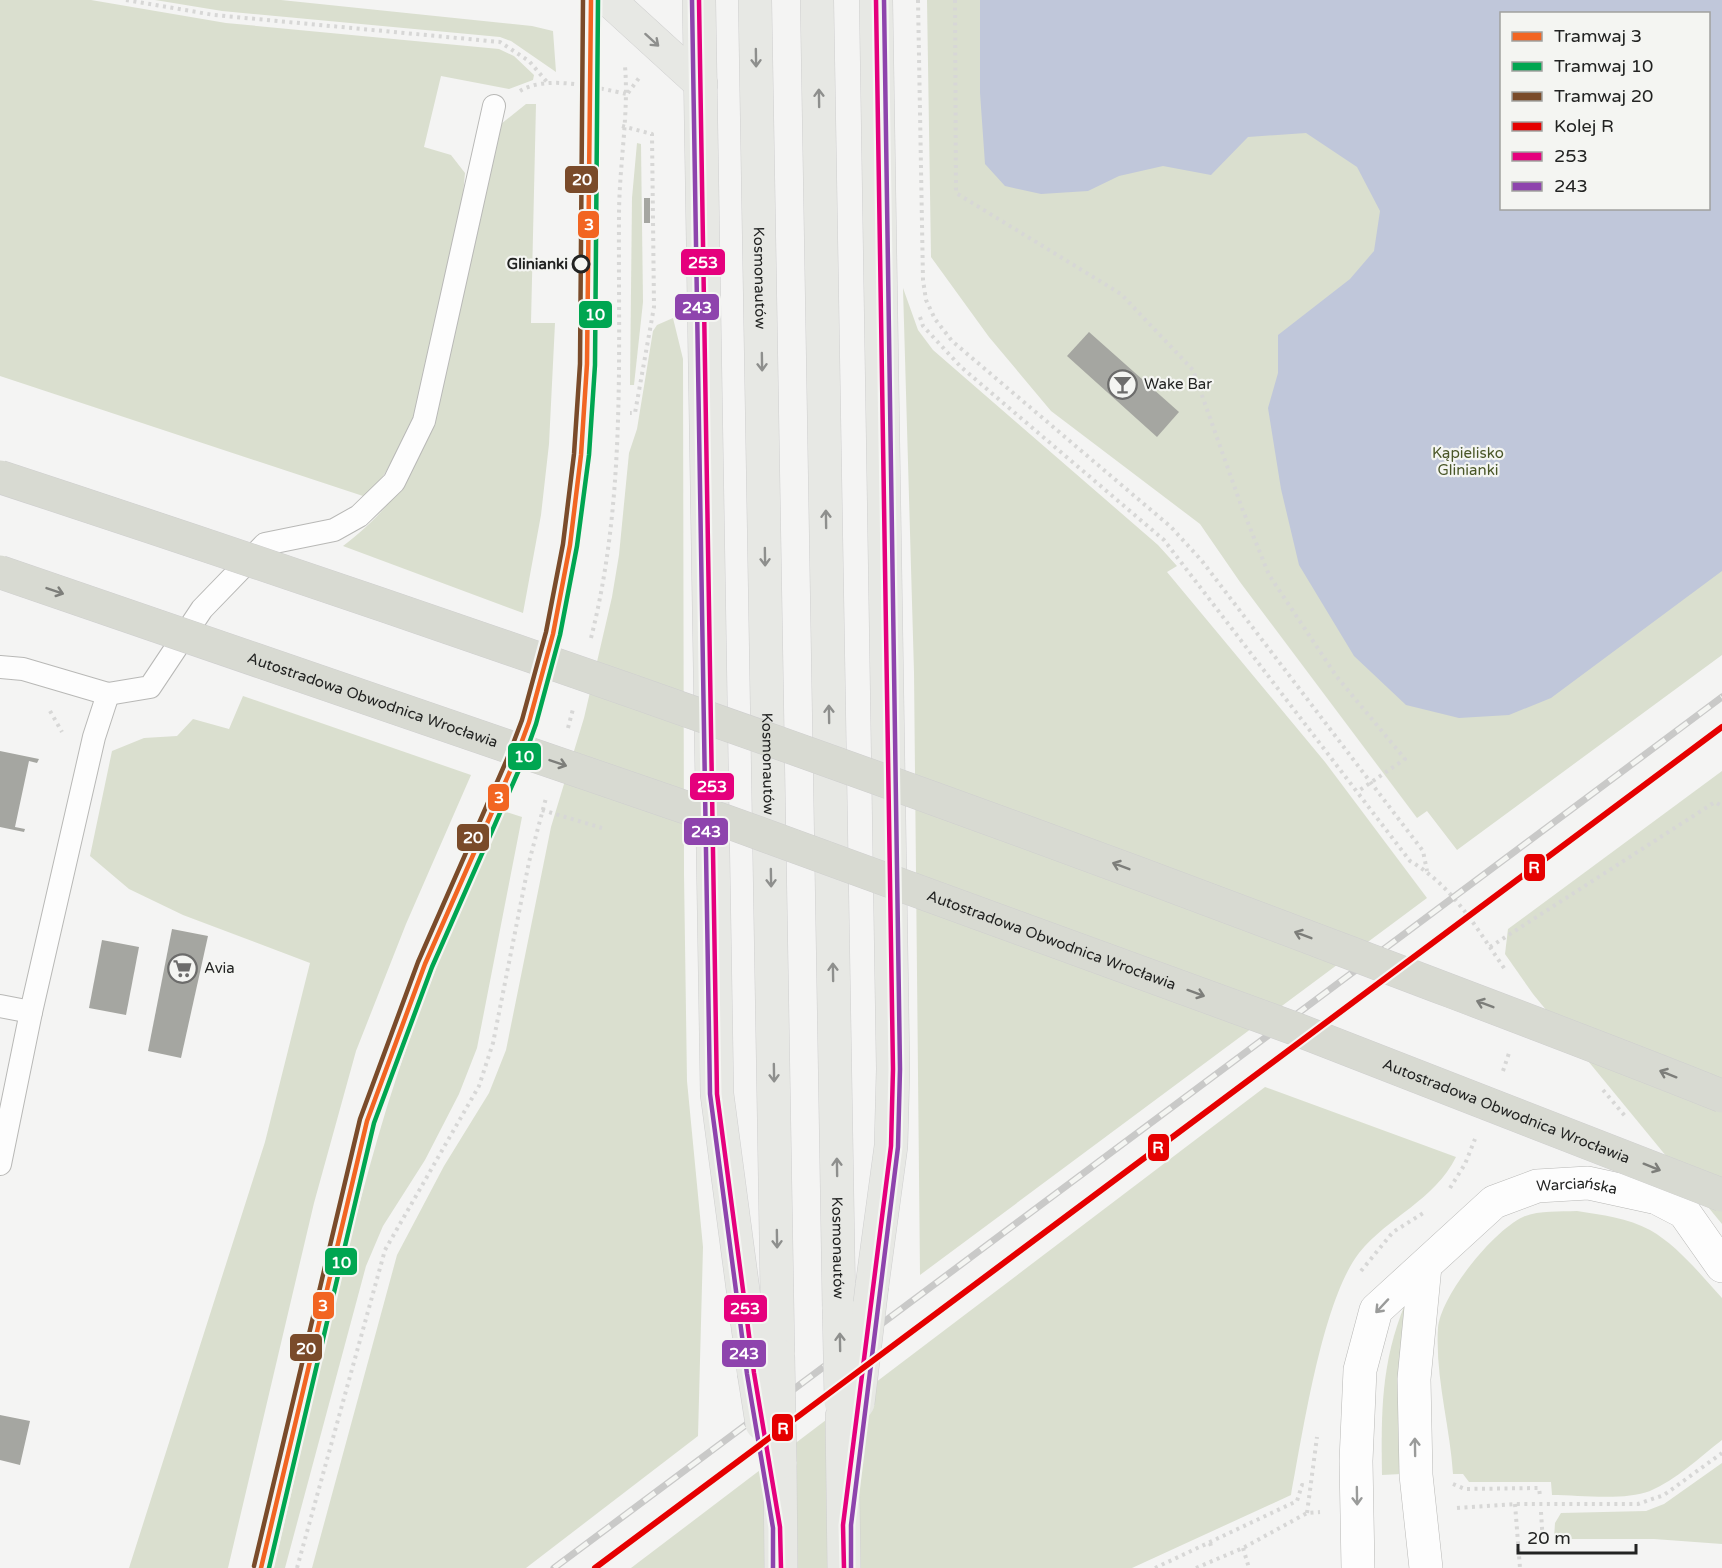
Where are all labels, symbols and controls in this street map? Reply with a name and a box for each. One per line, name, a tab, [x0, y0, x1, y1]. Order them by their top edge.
legend	[1500, 12, 1710, 210]
text: Tramwaj 3	[1554, 25, 1642, 47]
one-way arrow	[644, 33, 659, 47]
one-way arrow	[750, 48, 762, 68]
text: Tramwaj 10	[1554, 55, 1653, 77]
text: Tramwaj 20	[1554, 85, 1653, 107]
one-way arrow	[813, 88, 825, 108]
text: Kolej R	[1554, 115, 1614, 137]
text: 253	[1554, 145, 1588, 167]
line badge: 20	[564, 165, 599, 194]
text: 20	[572, 170, 592, 190]
text: 243	[1554, 175, 1588, 197]
line badge: 3	[577, 210, 600, 239]
text: 3	[584, 215, 594, 235]
street label: Kosmonautów	[750, 227, 770, 329]
line badge: 253	[680, 248, 726, 276]
text: 253	[688, 253, 718, 273]
place label: Glinianki	[507, 255, 568, 273]
marker: Glinianki	[572, 255, 590, 273]
line badge: 243	[674, 293, 720, 321]
text: 243	[682, 298, 712, 318]
line badge: 10	[578, 300, 613, 329]
text: 10	[585, 305, 605, 325]
one-way arrow	[756, 352, 768, 372]
bar icon: Wake Bar	[1107, 368, 1139, 400]
place label: Wake Bar	[1144, 375, 1212, 393]
park label: Kąpielisko Glinianki	[1432, 444, 1504, 479]
one-way arrow	[820, 509, 832, 529]
one-way arrow	[759, 547, 771, 567]
one-way arrow	[45, 586, 64, 597]
street label: Autostradowa Obwodnica Wrocławia	[245, 649, 500, 751]
one-way arrow	[823, 704, 835, 724]
street label: Kosmonautów	[758, 712, 778, 815]
line badge: 10	[507, 742, 542, 771]
text: 10	[514, 747, 534, 767]
one-way arrow	[548, 759, 567, 770]
line badge: 253	[689, 772, 735, 801]
text: 253	[697, 777, 727, 797]
line badge: 3	[487, 783, 510, 812]
text: 3	[494, 788, 504, 808]
line badge: 243	[683, 817, 729, 846]
text: 243	[691, 822, 721, 842]
line badge: 20	[456, 823, 490, 852]
text: 20	[463, 828, 483, 848]
line badge: R	[1523, 853, 1546, 882]
text: R	[1528, 858, 1540, 878]
one-way arrow	[1112, 860, 1131, 871]
one-way arrow	[765, 868, 777, 888]
street label: Autostradowa Obwodnica Wrocławia	[924, 886, 1178, 994]
one-way arrow	[1294, 929, 1313, 940]
supermarket icon: Avia	[167, 952, 199, 984]
place label: Avia	[204, 959, 235, 977]
one-way arrow	[828, 962, 839, 982]
one-way arrow	[1186, 988, 1205, 999]
one-way arrow	[1477, 998, 1495, 1009]
street label: Autostradowa Obwodnica Wrocławia	[1380, 1055, 1632, 1167]
one-way arrow	[768, 1063, 780, 1083]
one-way arrow	[1659, 1068, 1677, 1079]
line badge: R	[1147, 1133, 1170, 1162]
text: R	[1152, 1138, 1164, 1158]
one-way arrow	[831, 1157, 843, 1177]
one-way arrow	[1643, 1162, 1661, 1173]
street label: Warciańska	[1536, 1174, 1619, 1198]
street label: Kosmonautów	[828, 1196, 848, 1299]
one-way arrow	[771, 1228, 783, 1248]
line badge: 10	[324, 1247, 358, 1276]
text: 10	[331, 1253, 351, 1273]
line badge: 3	[312, 1291, 335, 1320]
line badge: 253	[723, 1294, 768, 1323]
text: 3	[318, 1296, 328, 1316]
one-way arrow	[1375, 1298, 1389, 1313]
text: 253	[730, 1299, 760, 1319]
one-way arrow	[834, 1332, 846, 1352]
line badge: 20	[289, 1333, 323, 1362]
text: 20	[296, 1339, 316, 1359]
line badge: 243	[721, 1339, 767, 1368]
text: 243	[729, 1344, 759, 1364]
line badge: R	[771, 1413, 794, 1442]
text: R	[777, 1419, 789, 1439]
one-way arrow	[1409, 1438, 1421, 1458]
one-way arrow	[1351, 1485, 1362, 1505]
scale bar	[1518, 1517, 1636, 1555]
text: 20 m	[1527, 1527, 1571, 1549]

